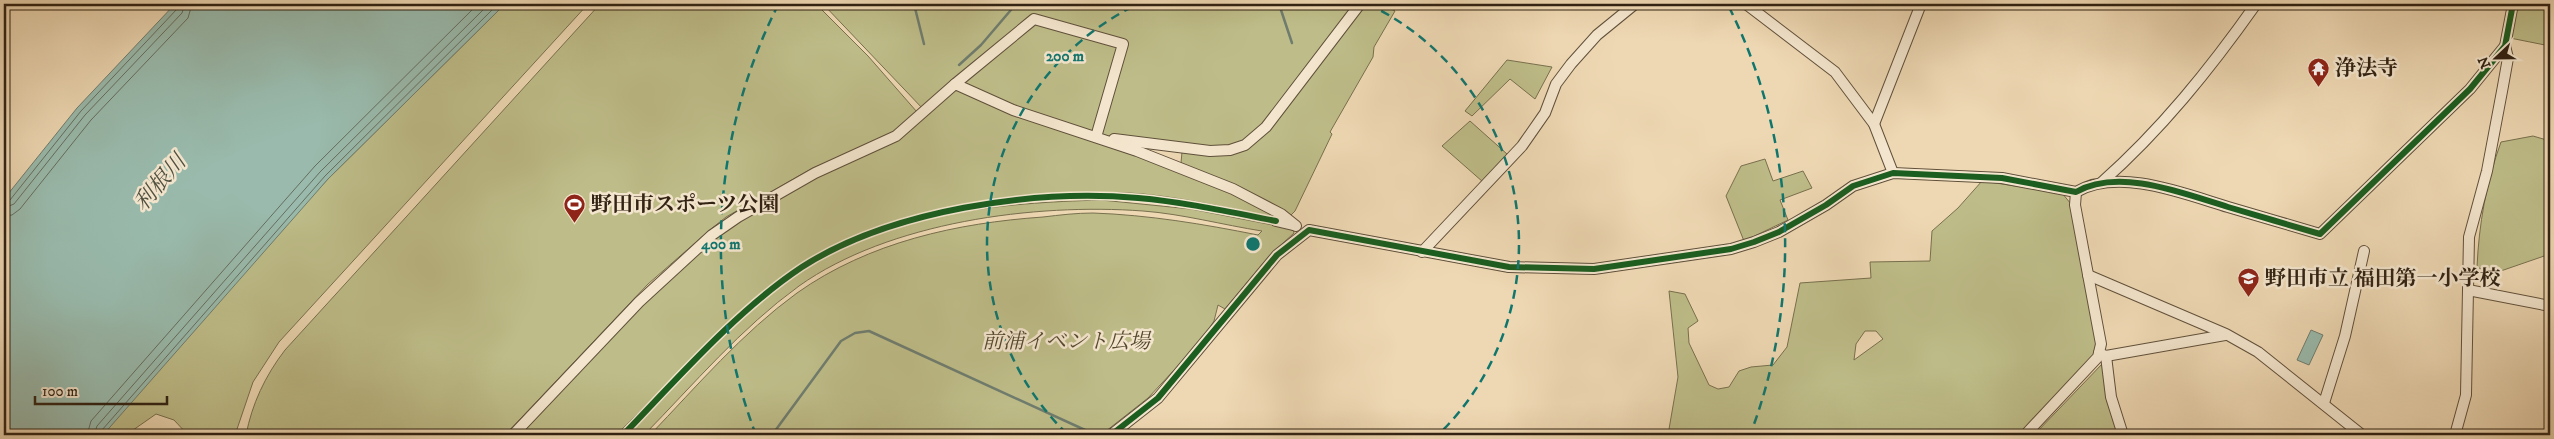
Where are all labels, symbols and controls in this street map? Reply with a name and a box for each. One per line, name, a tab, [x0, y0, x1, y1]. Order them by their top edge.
north arrow	[2472, 32, 2522, 82]
text: 200 m	[1046, 47, 1085, 66]
text: N	[2474, 53, 2495, 71]
temple icon: 浄法寺	[2307, 56, 2331, 87]
place label: 浄法寺	[2335, 56, 2398, 82]
water label: 利根川	[128, 148, 193, 217]
sports icon: 野田市スポーツ公園	[563, 192, 587, 223]
place label: 野田市スポーツ公園	[591, 192, 779, 218]
text: 400 m	[700, 235, 741, 254]
centre of rings	[1244, 235, 1262, 253]
school or university icon: 野田市立 福田第一小学校	[2237, 266, 2261, 297]
place label: 野田市立 福田第一小学校	[2265, 266, 2501, 292]
park label: 前浦イベント広場	[982, 329, 1152, 355]
scale bar	[35, 374, 168, 406]
text: 100 m	[42, 382, 78, 401]

